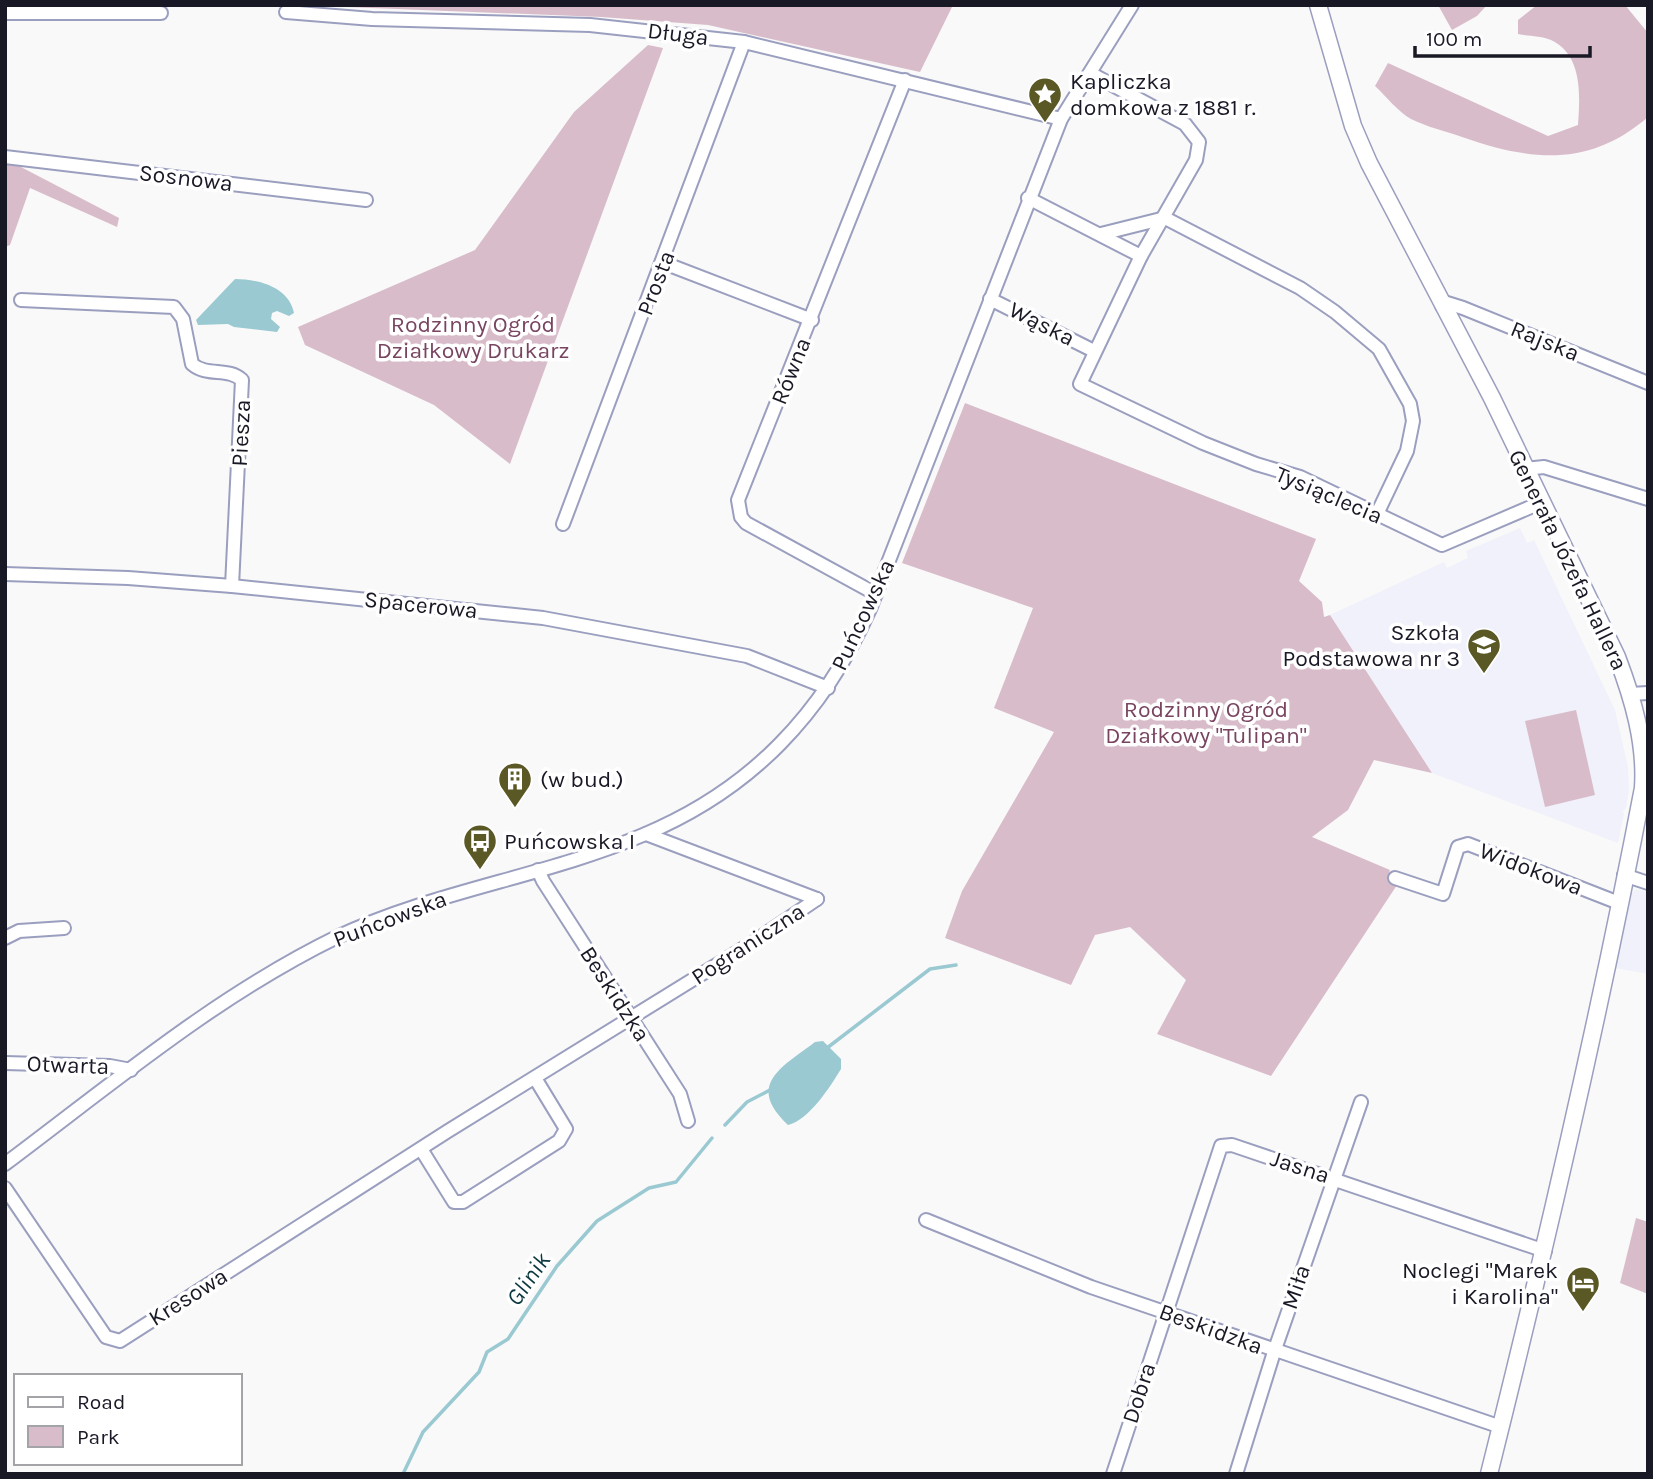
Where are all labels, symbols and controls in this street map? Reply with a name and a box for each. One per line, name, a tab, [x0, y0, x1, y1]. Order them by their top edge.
scale bar	[1415, 14, 1590, 58]
street label: Długa	[646, 17, 710, 51]
text: 100 m	[1426, 27, 1483, 51]
place label: Kapliczka domkowa z 1881 r.	[1070, 68, 1256, 121]
place icon: Kapliczka domkowa z 1881 r.	[1026, 75, 1064, 124]
street label: Sosnowa	[138, 159, 234, 197]
street label: Prosta	[631, 247, 681, 319]
street label: Wąska	[1005, 296, 1079, 352]
park label: Rodzinny Ogród Działkowy Drukarz	[377, 311, 569, 364]
street label: Rajska	[1507, 315, 1583, 367]
street label: Równa	[765, 334, 817, 408]
street label: Piesza	[226, 399, 256, 467]
street label: Generała Józefa Hallera	[1503, 445, 1633, 675]
street label: Tysiąclecia	[1271, 460, 1387, 530]
street label: Puńcowska	[826, 555, 900, 675]
street label: Spacerowa	[363, 586, 479, 624]
place label: Szkoła Podstawowa nr 3	[1282, 619, 1460, 672]
school or university icon: Szkoła Podstawowa nr 3	[1465, 626, 1503, 675]
park label: Rodzinny Ogród Działkowy "Tulipan"	[1105, 696, 1307, 749]
building icon: (w bud.)	[496, 760, 534, 809]
place label: (w bud.)	[540, 766, 624, 793]
bus stop icon: Puńcowska I	[461, 822, 499, 871]
place label: Puńcowska I	[504, 828, 635, 855]
street label: Widokowa	[1476, 837, 1586, 901]
street label: Puńcowska	[329, 885, 451, 953]
street label: Pograniczna	[686, 897, 810, 991]
street label: Beskidzka	[574, 941, 656, 1047]
street label: Otwarta	[26, 1050, 110, 1080]
street label: Jasna	[1267, 1145, 1333, 1189]
water label: Glinik	[500, 1247, 557, 1311]
place label: Noclegi "Marek i Karolina"	[1402, 1257, 1558, 1310]
street label: Miła	[1276, 1261, 1316, 1313]
street label: Kresowa	[143, 1262, 233, 1332]
hotel icon: Noclegi "Marek i Karolina"	[1564, 1264, 1602, 1313]
street label: Beskidzka	[1156, 1298, 1266, 1360]
street label: Dobra	[1117, 1359, 1161, 1427]
legend	[14, 1374, 242, 1465]
text: Road	[77, 1390, 125, 1414]
text: Park	[77, 1425, 120, 1449]

